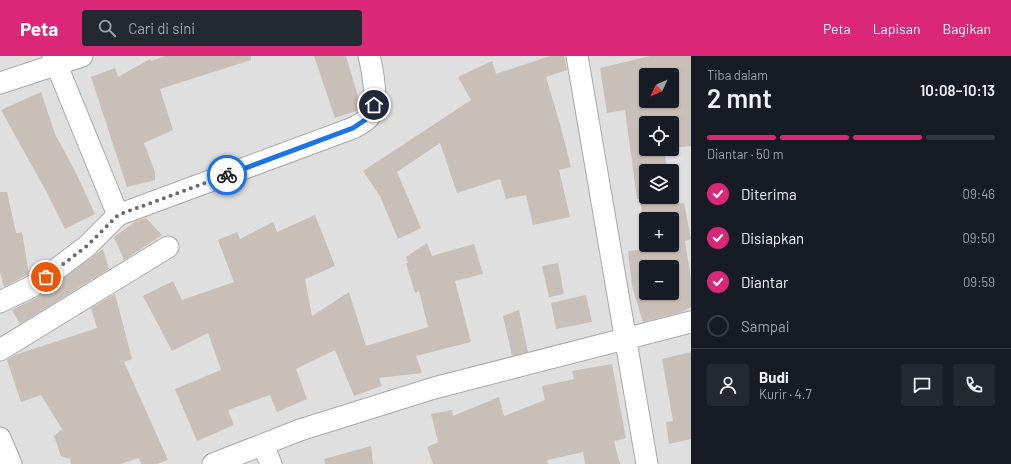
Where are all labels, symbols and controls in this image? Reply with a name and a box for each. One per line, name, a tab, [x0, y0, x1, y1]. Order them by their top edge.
search box	[82, 10, 362, 46]
text: Peta	[20, 17, 58, 40]
icon: search	[96, 17, 118, 39]
text: Cari di sini	[128, 19, 195, 37]
text: Peta	[823, 20, 851, 37]
text: Lapisan	[873, 20, 921, 37]
text: Bagikan	[943, 20, 991, 37]
text: Tiba dalam	[707, 67, 768, 83]
north arrow	[639, 68, 679, 108]
map controls	[639, 68, 679, 300]
text: 10:08–10:13	[920, 81, 995, 99]
text: 2 mnt	[707, 82, 772, 113]
pin	[357, 88, 391, 122]
icon: home	[363, 94, 385, 116]
button: locate	[639, 116, 679, 156]
text: Diantar · 50 m	[707, 146, 783, 162]
courier	[207, 155, 247, 195]
icon: bike	[216, 164, 238, 186]
button: layers	[639, 164, 679, 204]
icon: check	[707, 183, 729, 205]
text: Diterima	[741, 185, 797, 203]
text: 09:46	[963, 186, 995, 202]
button: +	[639, 212, 679, 252]
icon: check	[707, 227, 729, 249]
text: Disiapkan	[741, 229, 804, 247]
text: 09:50	[962, 230, 995, 246]
pin	[29, 260, 63, 294]
button: −	[639, 260, 679, 300]
icon: bag	[35, 266, 57, 288]
icon: check	[707, 271, 729, 293]
text: Diantar	[741, 273, 788, 291]
text: 09:59	[963, 274, 995, 290]
text: Sampai	[741, 317, 790, 335]
button: person	[707, 364, 749, 406]
button: chat	[901, 364, 943, 406]
button: phone	[953, 364, 995, 406]
text: Budi	[759, 368, 789, 386]
text: Kurir · 4.7	[759, 386, 812, 402]

